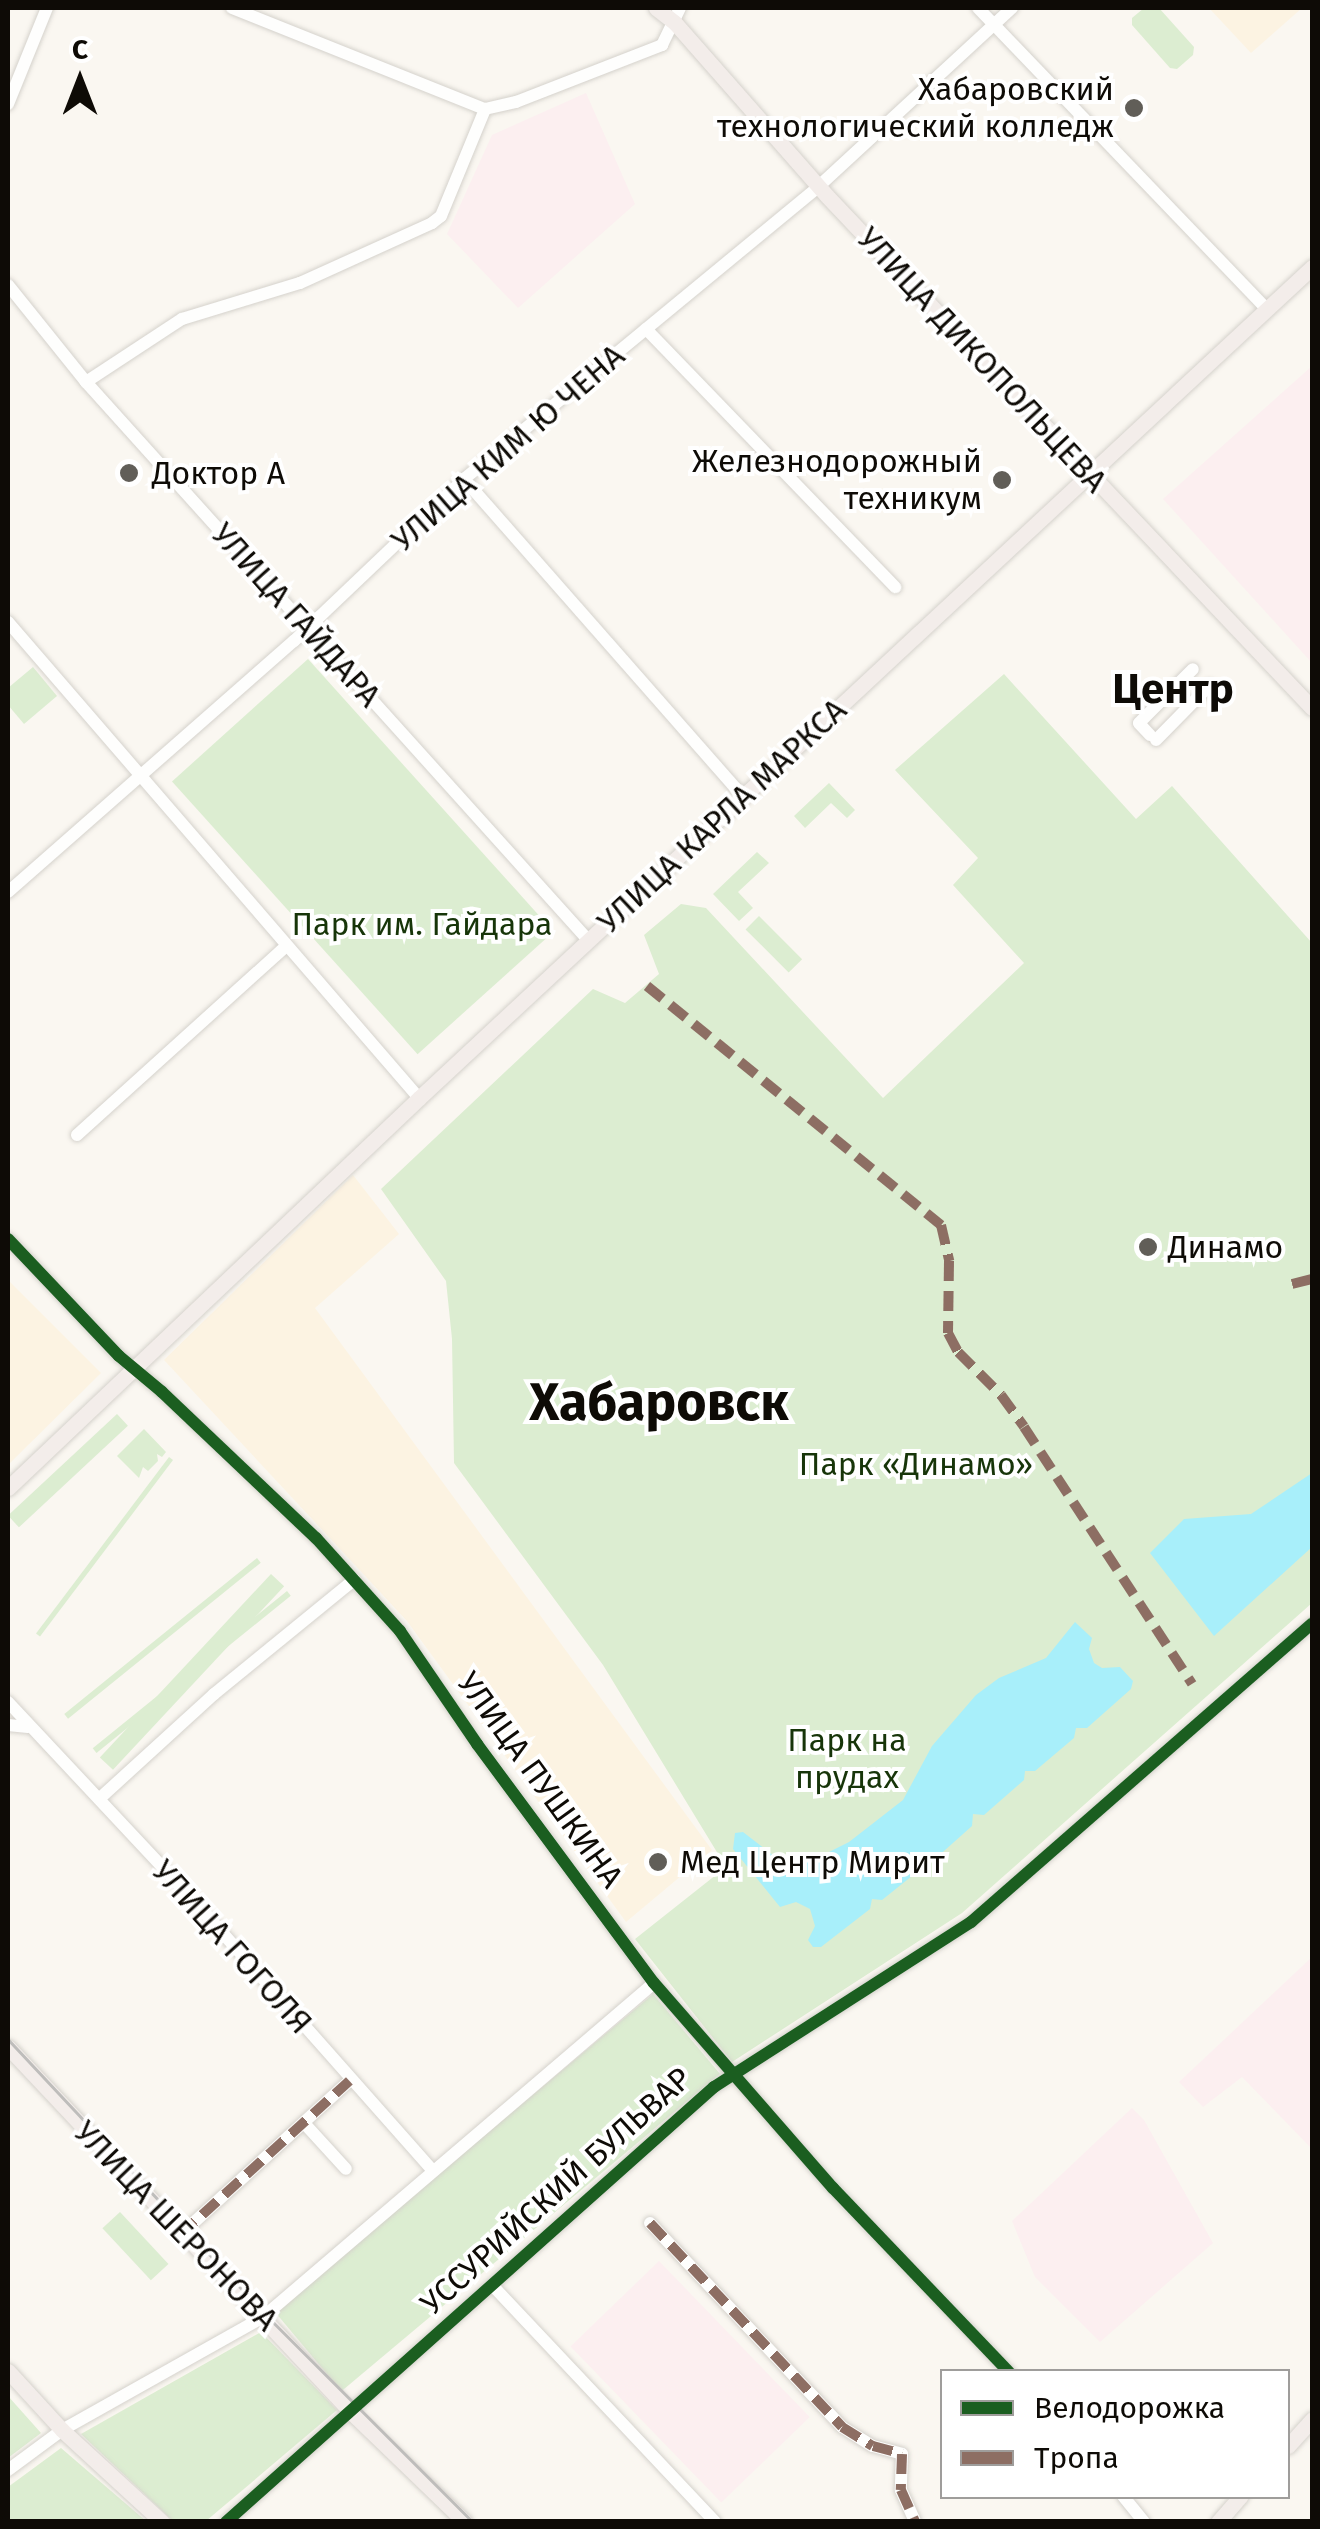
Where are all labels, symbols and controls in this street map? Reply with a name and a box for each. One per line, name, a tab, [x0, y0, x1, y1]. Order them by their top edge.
north arrow	[30, 30, 130, 130]
text: С	[72, 33, 88, 66]
place label: Хабаровский технологический колледж	[717, 71, 1114, 146]
marker: Хабаровский технологический колледж	[1123, 97, 1145, 119]
street label: УЛИЦА ДИКОПОЛЬЦЕВА	[849, 220, 1115, 500]
street label: УЛИЦА КИМ Ю ЧЕНА	[384, 337, 632, 559]
place label: Железнодорожный техникум	[692, 443, 982, 518]
place label: Доктор А	[152, 454, 285, 492]
marker: Доктор А	[116, 460, 142, 486]
marker: Железнодорожный техникум	[991, 469, 1013, 491]
street label: УЛИЦА ГАЙДАРА	[204, 515, 388, 715]
district label: Центр	[1112, 664, 1234, 714]
street label: УЛИЦА КАРЛА МАРКСА	[590, 691, 854, 941]
park label: Парк им. Гайдара	[292, 905, 552, 943]
place label: Динамо	[1168, 1228, 1283, 1266]
marker: Динамо	[1137, 1236, 1159, 1258]
district label: Хабаровск	[529, 1372, 789, 1434]
park label: Парк «Динамо»	[799, 1445, 1033, 1483]
street label: УЛИЦА ПУШКИНА	[449, 1665, 631, 1895]
park label: Парк на прудах	[787, 1722, 907, 1797]
place label: Мед Центр Мирит	[680, 1843, 945, 1881]
marker: Мед Центр Мирит	[645, 1849, 671, 1875]
street label: УЛИЦА ГОГОЛЯ	[144, 1852, 320, 2042]
street label: УССУРИЙСКИЙ БУЛЬВАР	[413, 2059, 699, 2323]
street label: УЛИЦА ШЕРОНОВА	[66, 2113, 286, 2339]
legend	[940, 2369, 1290, 2499]
text: Велодорожка	[1034, 2390, 1225, 2426]
text: Тропа	[1034, 2440, 1119, 2476]

